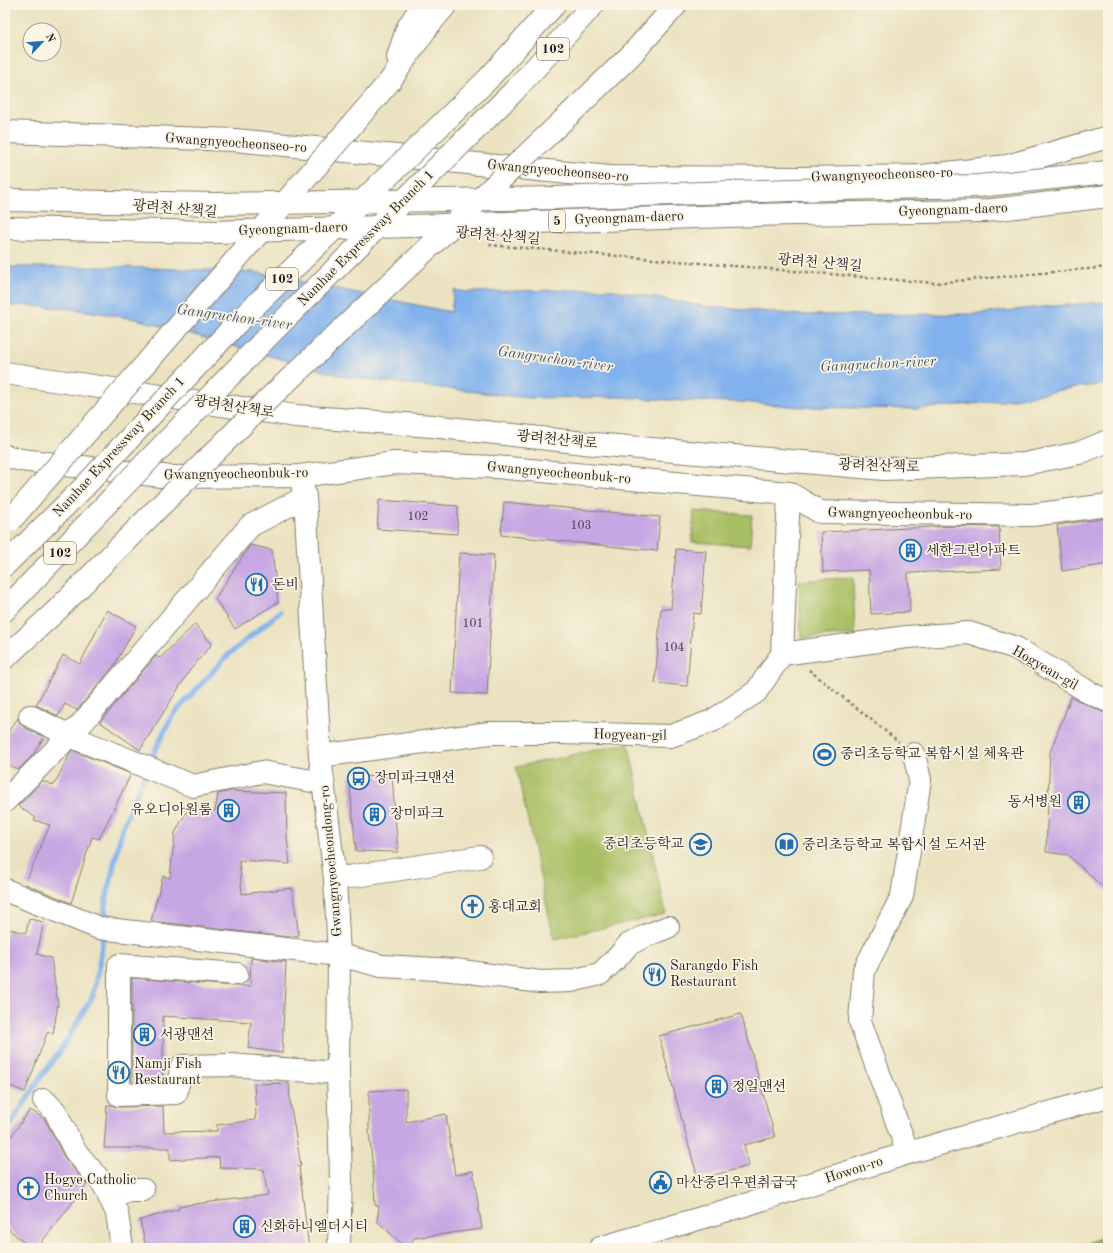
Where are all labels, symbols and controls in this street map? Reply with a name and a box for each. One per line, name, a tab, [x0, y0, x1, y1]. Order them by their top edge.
north arrow	[22, 22, 62, 62]
text: N	[43, 32, 57, 45]
road number: 102	[537, 38, 569, 60]
street label: Gwangnyeocheonseo-ro	[165, 131, 307, 155]
street label: Gwangnyeocheonseo-ro	[487, 158, 629, 184]
street label: Gwangnyeocheonseo-ro	[811, 166, 953, 184]
street label: Namhae Expressway Branch 1	[295, 167, 437, 309]
street label: 광려천 산책길	[132, 197, 218, 220]
street label: Gyeongnam-daero	[898, 201, 1008, 219]
street label: Gyeongnam-daero	[574, 209, 684, 227]
road number: 5	[549, 210, 565, 232]
street label: Gyeongnam-daero	[238, 220, 348, 238]
street label: 광려천 산책길	[455, 224, 541, 247]
street label: 광려천 산책길	[777, 251, 863, 274]
road number: 102	[266, 268, 298, 290]
water label: Gangruchon-river	[175, 302, 293, 334]
water label: Gangruchon-river	[496, 344, 614, 376]
water label: Gangruchon-river	[820, 354, 937, 376]
street label: Namhae Expressway Branch 1	[50, 374, 188, 520]
street label: 광려천산책로	[193, 393, 276, 420]
street label: 광려천산책로	[516, 428, 599, 451]
street label: 광려천산책로	[838, 457, 920, 474]
street label: Gwangnyeocheonbuk-ro	[486, 460, 632, 486]
street label: Gwangnyeocheonbuk-ro	[164, 466, 308, 482]
street label: Gwangnyeocheonbuk-ro	[828, 506, 972, 522]
house number: 102	[408, 511, 428, 523]
house number: 103	[571, 520, 591, 532]
building icon: 세한그린아파트	[898, 538, 924, 564]
road number: 102	[44, 542, 76, 564]
place label: 세한그린아파트	[926, 543, 1021, 558]
restaurant icon: 돈비	[243, 572, 269, 598]
place label: 돈비	[272, 576, 299, 592]
house number: 101	[463, 618, 483, 630]
house number: 104	[664, 642, 684, 654]
street label: Hogyean-gil	[1010, 644, 1081, 693]
street label: Hogyean-gil	[593, 727, 667, 743]
sports icon: 중리초등학교 복합시설 체육관	[811, 741, 837, 767]
place label: 중리초등학교 복합시설 체육관	[840, 746, 1024, 761]
bus stop icon: 장미파크맨션	[346, 765, 372, 791]
place label: 장미파크맨션	[374, 770, 455, 785]
street label: Gwangnyeocheondong-ro	[317, 785, 345, 937]
building icon: 동서병원	[1065, 789, 1091, 815]
place label: 동서병원	[1008, 794, 1062, 809]
building icon: 유오디아원룸	[215, 797, 241, 823]
building icon: 장미파크	[361, 801, 387, 827]
place label: 유오디아원룸	[131, 802, 212, 817]
place label: 장미파크	[390, 806, 445, 821]
school or university icon: 중리초등학교	[687, 831, 713, 857]
library icon: 중리초등학교 복합시설 도서관	[774, 832, 800, 858]
place label: 중리초등학교	[603, 836, 684, 851]
place label: 중리초등학교 복합시설 도서관	[802, 837, 986, 852]
church icon: 홍대교회	[460, 894, 486, 920]
place label: 홍대교회	[488, 898, 542, 914]
place label: Sarangdo Fish Restaurant	[670, 959, 759, 989]
restaurant icon: Sarangdo Fish Restaurant	[641, 961, 667, 987]
building icon: 서광맨션	[131, 1022, 157, 1048]
place label: 서광맨션	[160, 1027, 214, 1042]
place label: Namji Fish Restaurant	[134, 1057, 202, 1087]
restaurant icon: Namji Fish Restaurant	[106, 1059, 132, 1085]
building icon: 정일맨션	[704, 1074, 730, 1100]
place label: 정일맨션	[732, 1079, 786, 1094]
street label: Howon-ro	[823, 1154, 885, 1186]
public building icon: 마산중리우편취급국	[647, 1170, 673, 1196]
place label: Hogye Catholic Church	[44, 1173, 136, 1203]
church icon: Hogye Catholic Church	[16, 1175, 42, 1201]
place label: 마산중리우편취급국	[676, 1175, 798, 1190]
building icon: 신화하니엘더시티	[231, 1214, 257, 1240]
place label: 신화하니엘더시티	[260, 1219, 368, 1234]

